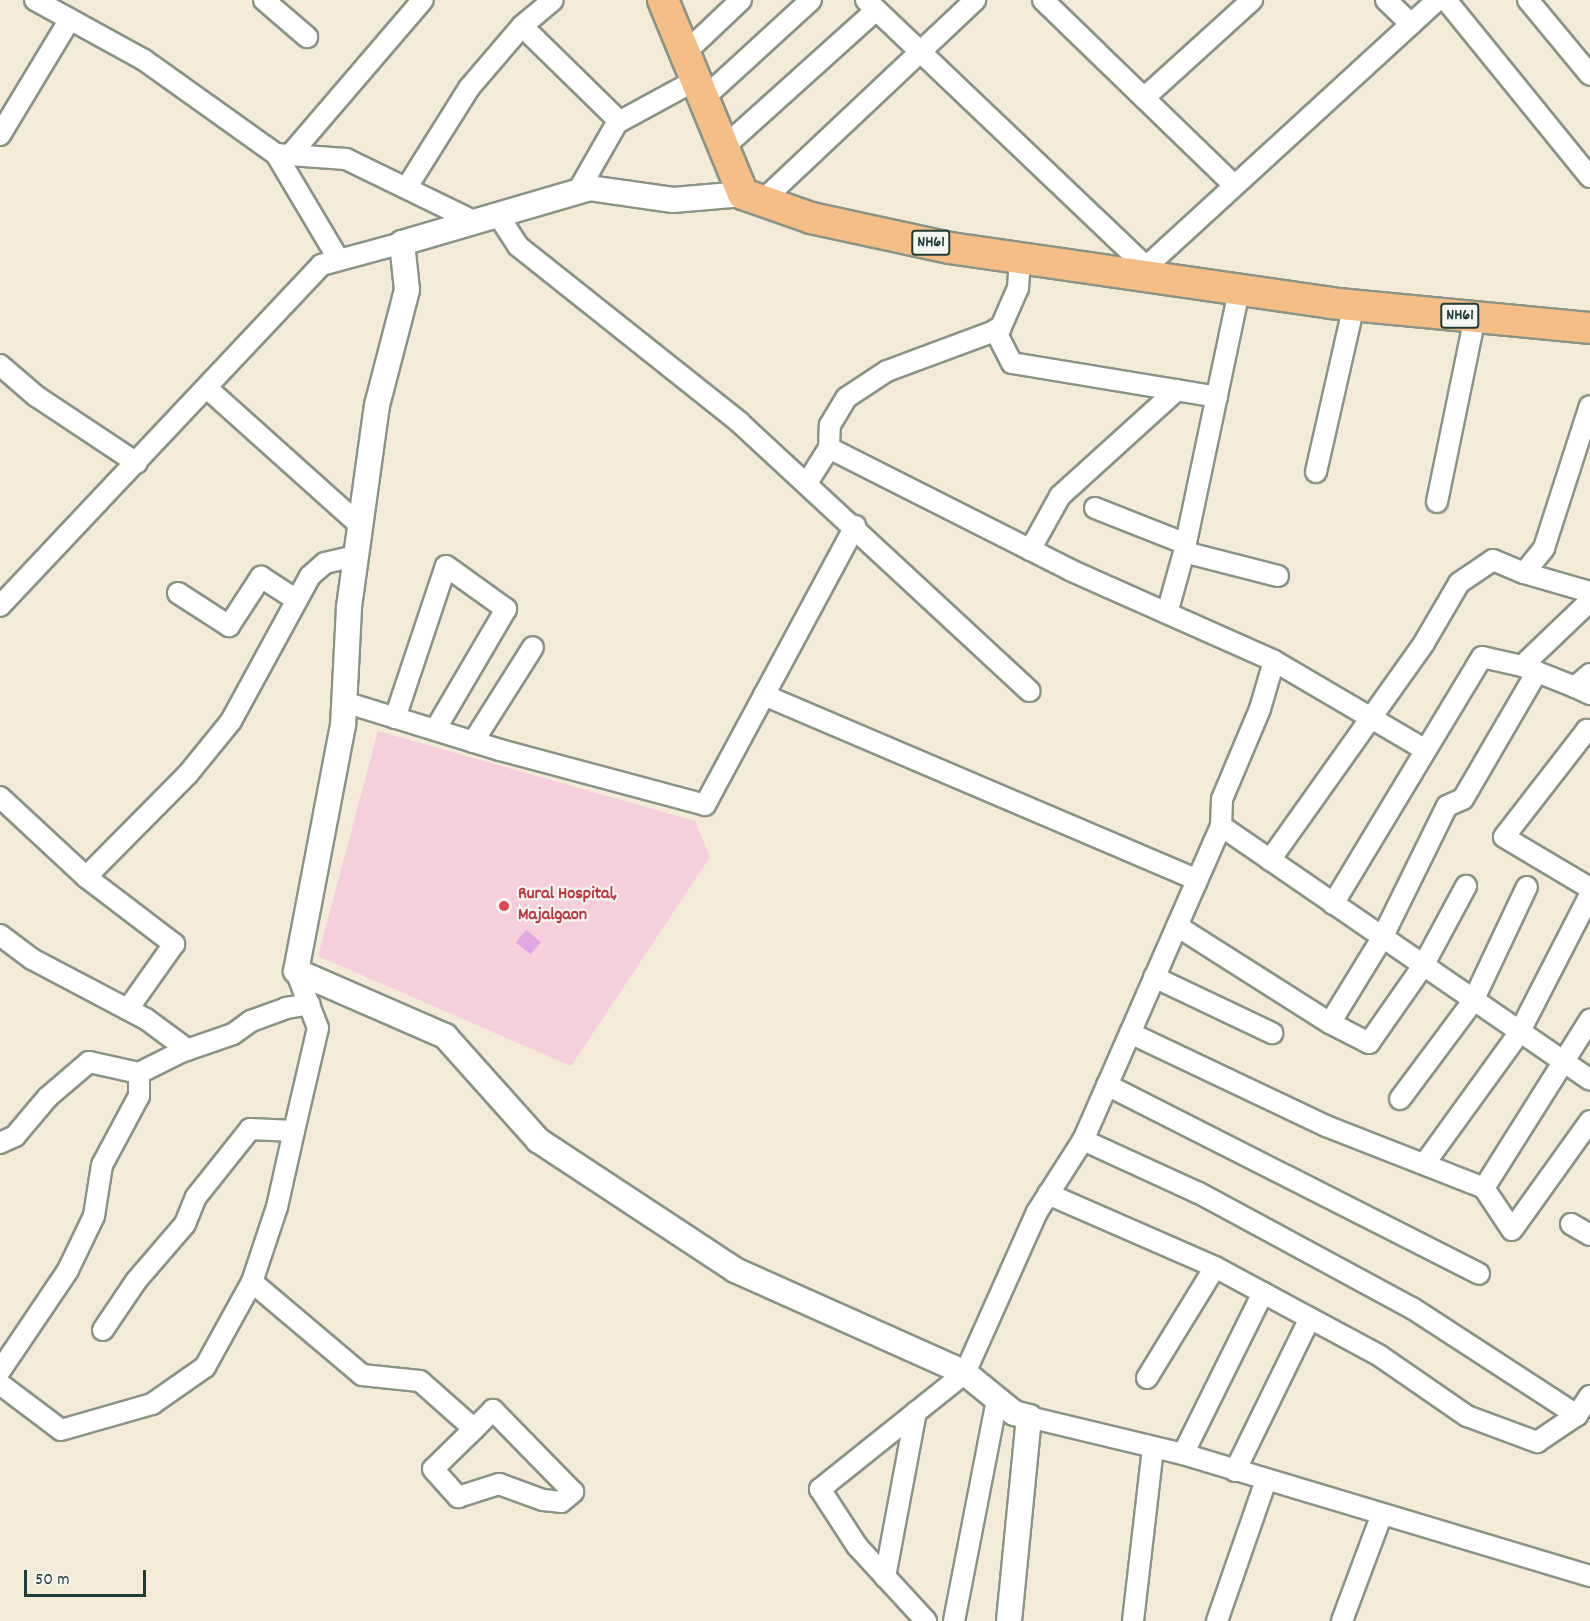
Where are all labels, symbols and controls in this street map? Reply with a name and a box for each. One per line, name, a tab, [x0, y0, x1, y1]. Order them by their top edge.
road number: NH61	[910, 230, 952, 256]
road number: NH61	[1439, 303, 1481, 329]
place label: Rural Hospital, Majalgaon	[518, 885, 617, 928]
marker: Rural Hospital, Majalgaon	[495, 897, 513, 915]
scale bar	[27, 1558, 148, 1596]
text: 50 m	[35, 1568, 70, 1593]

